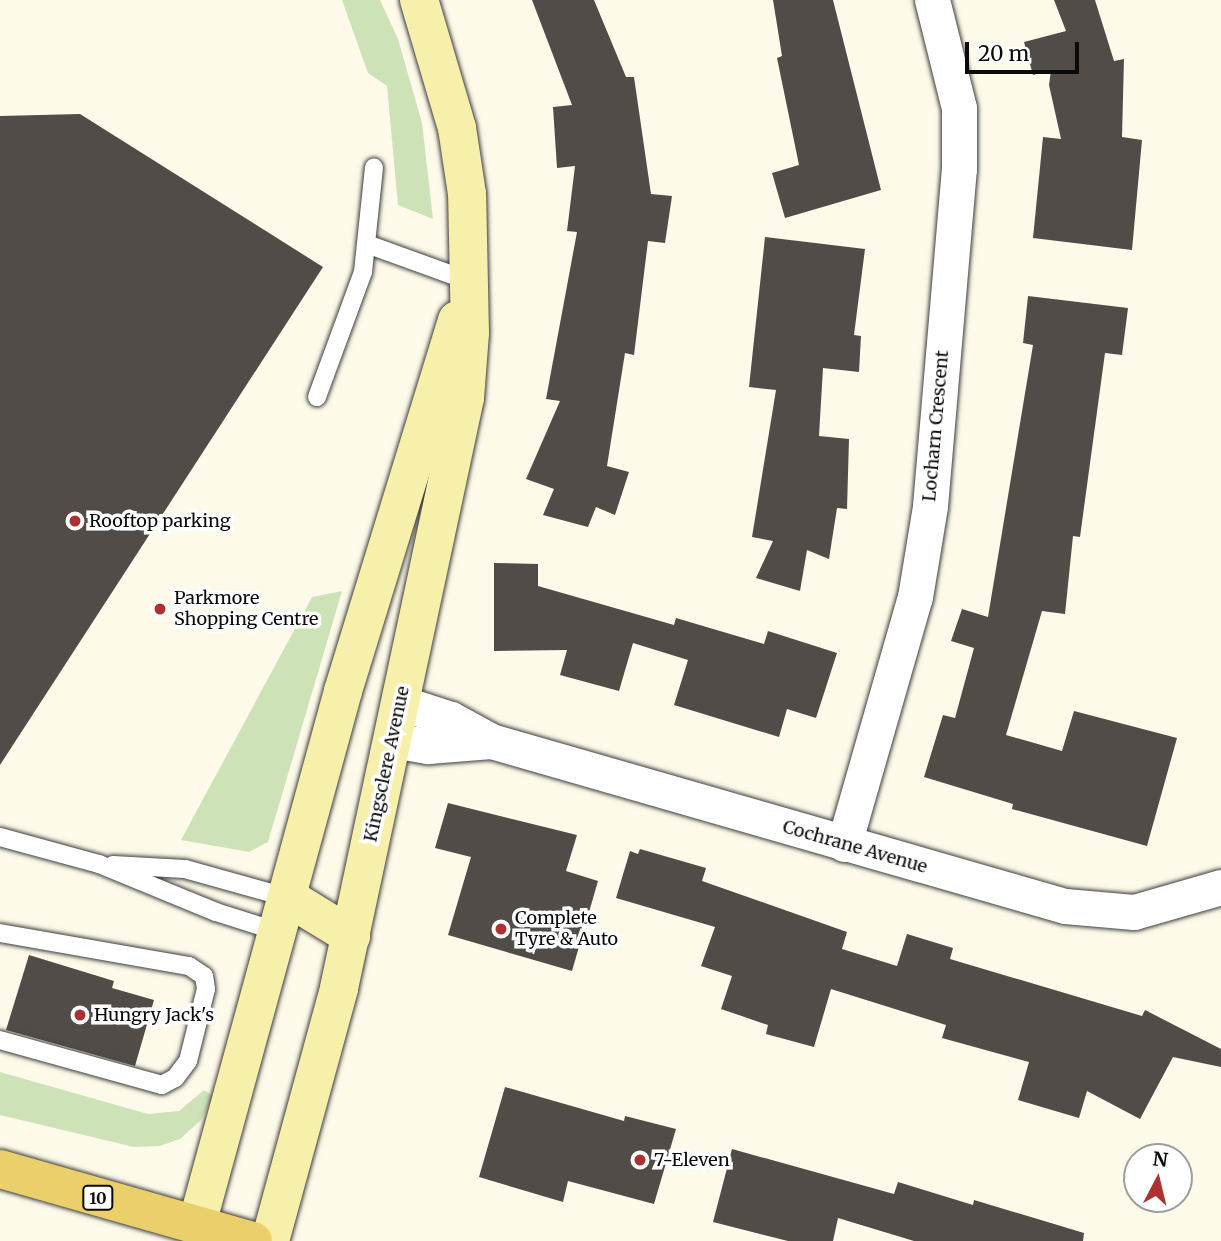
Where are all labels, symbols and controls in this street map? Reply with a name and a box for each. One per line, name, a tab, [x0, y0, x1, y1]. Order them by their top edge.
scale bar	[969, 28, 1083, 72]
text: 20 m	[978, 40, 1029, 67]
street label: Locharn Crescent	[919, 350, 953, 502]
place label: Rooftop parking	[89, 510, 231, 532]
marker: Rooftop parking	[67, 513, 83, 529]
place label: Parkmore Shopping Centre	[174, 588, 319, 630]
marker: Parkmore Shopping Centre	[152, 601, 168, 617]
street label: Kingsclere Avenue	[360, 684, 414, 844]
street label: Cochrane Avenue	[780, 816, 930, 878]
place label: Complete Tyre & Auto	[515, 908, 618, 950]
marker: Complete Tyre & Auto	[493, 921, 509, 937]
place label: Hungry Jack's	[94, 1004, 214, 1026]
marker: Hungry Jack's	[72, 1007, 88, 1023]
north arrow	[1123, 1143, 1193, 1213]
text: N	[1151, 1146, 1169, 1172]
place label: 7-Eleven	[654, 1149, 730, 1171]
marker: 7-Eleven	[632, 1152, 648, 1168]
road number: 10	[82, 1186, 114, 1210]

